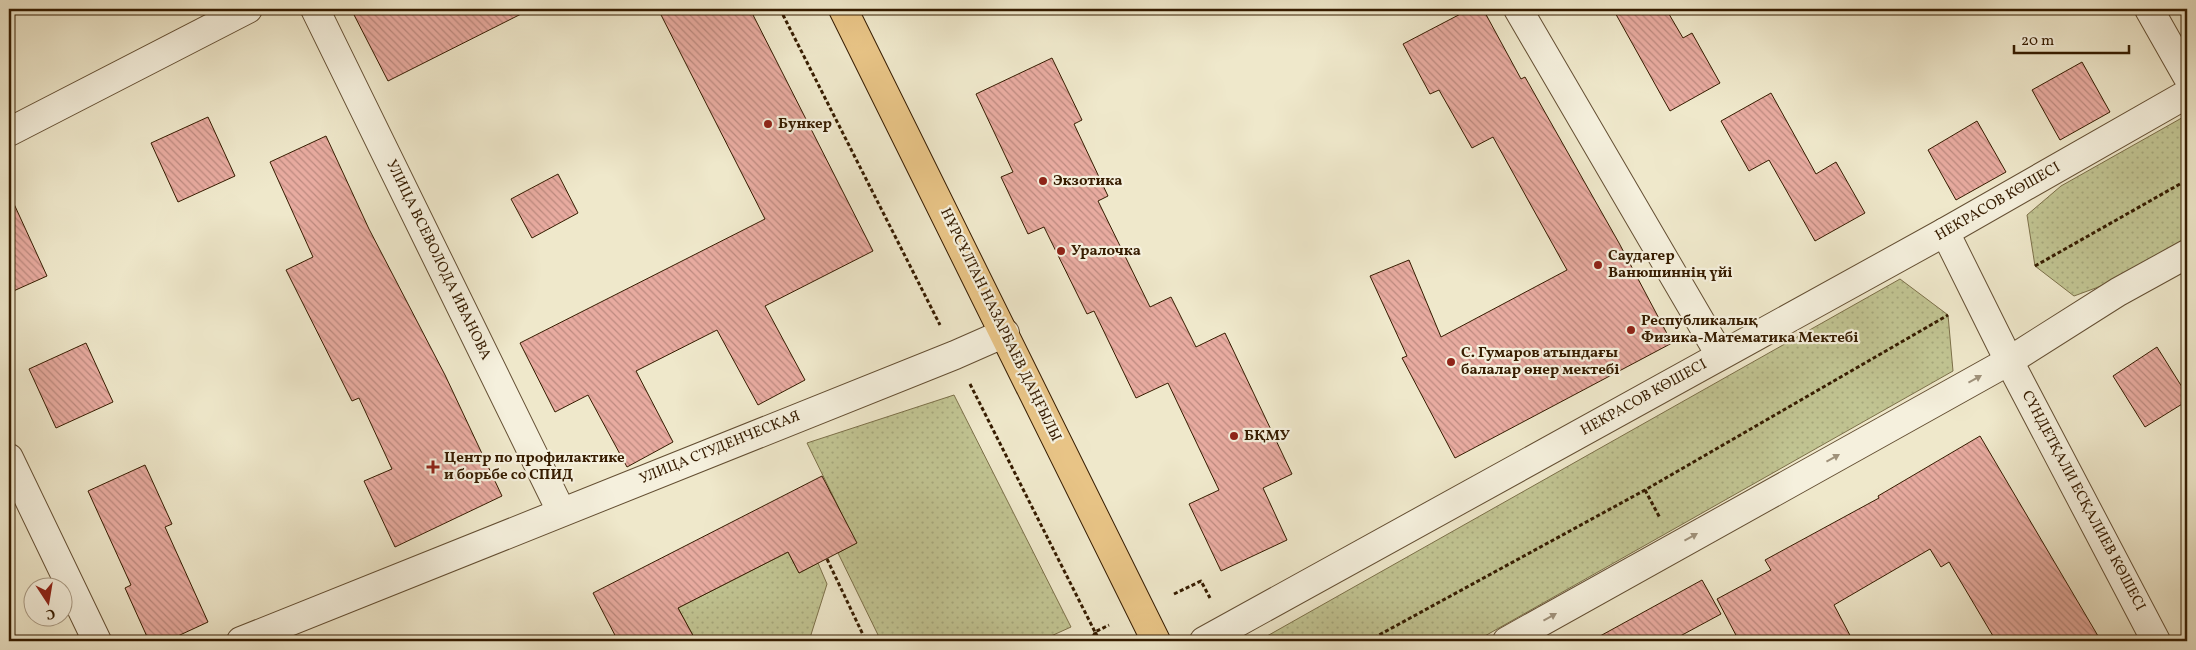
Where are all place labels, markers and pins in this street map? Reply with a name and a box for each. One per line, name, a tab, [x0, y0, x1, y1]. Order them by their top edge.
place label: Бункер	[778, 114, 832, 135]
marker: Бункер	[762, 118, 774, 130]
place label: Экзотика	[1053, 171, 1122, 192]
marker: Экзотика	[1037, 175, 1049, 187]
place label: Уралочка	[1071, 241, 1141, 262]
marker: Уралочка	[1055, 245, 1067, 257]
place label: Саудагер Ванюшиннің үйі	[1608, 246, 1733, 284]
marker: Саудагер Ванюшиннің үйі	[1592, 259, 1604, 271]
place label: Республикалық Физика-Математика Мектебі	[1641, 311, 1859, 349]
marker: Республикалық Физика-Математика Мектебі	[1625, 324, 1637, 336]
place label: С. Гумаров атындағы балалар өнер мектебі	[1461, 343, 1620, 381]
marker: С. Гумаров атындағы балалар өнер мектебі	[1445, 356, 1457, 368]
place label: БҚМУ	[1244, 426, 1290, 447]
marker: БҚМУ	[1228, 430, 1240, 442]
place label: Центр по профилактике и борьбе со СПИД	[444, 448, 625, 486]
marker: Центр по профилактике и борьбе со СПИД	[426, 460, 440, 474]

